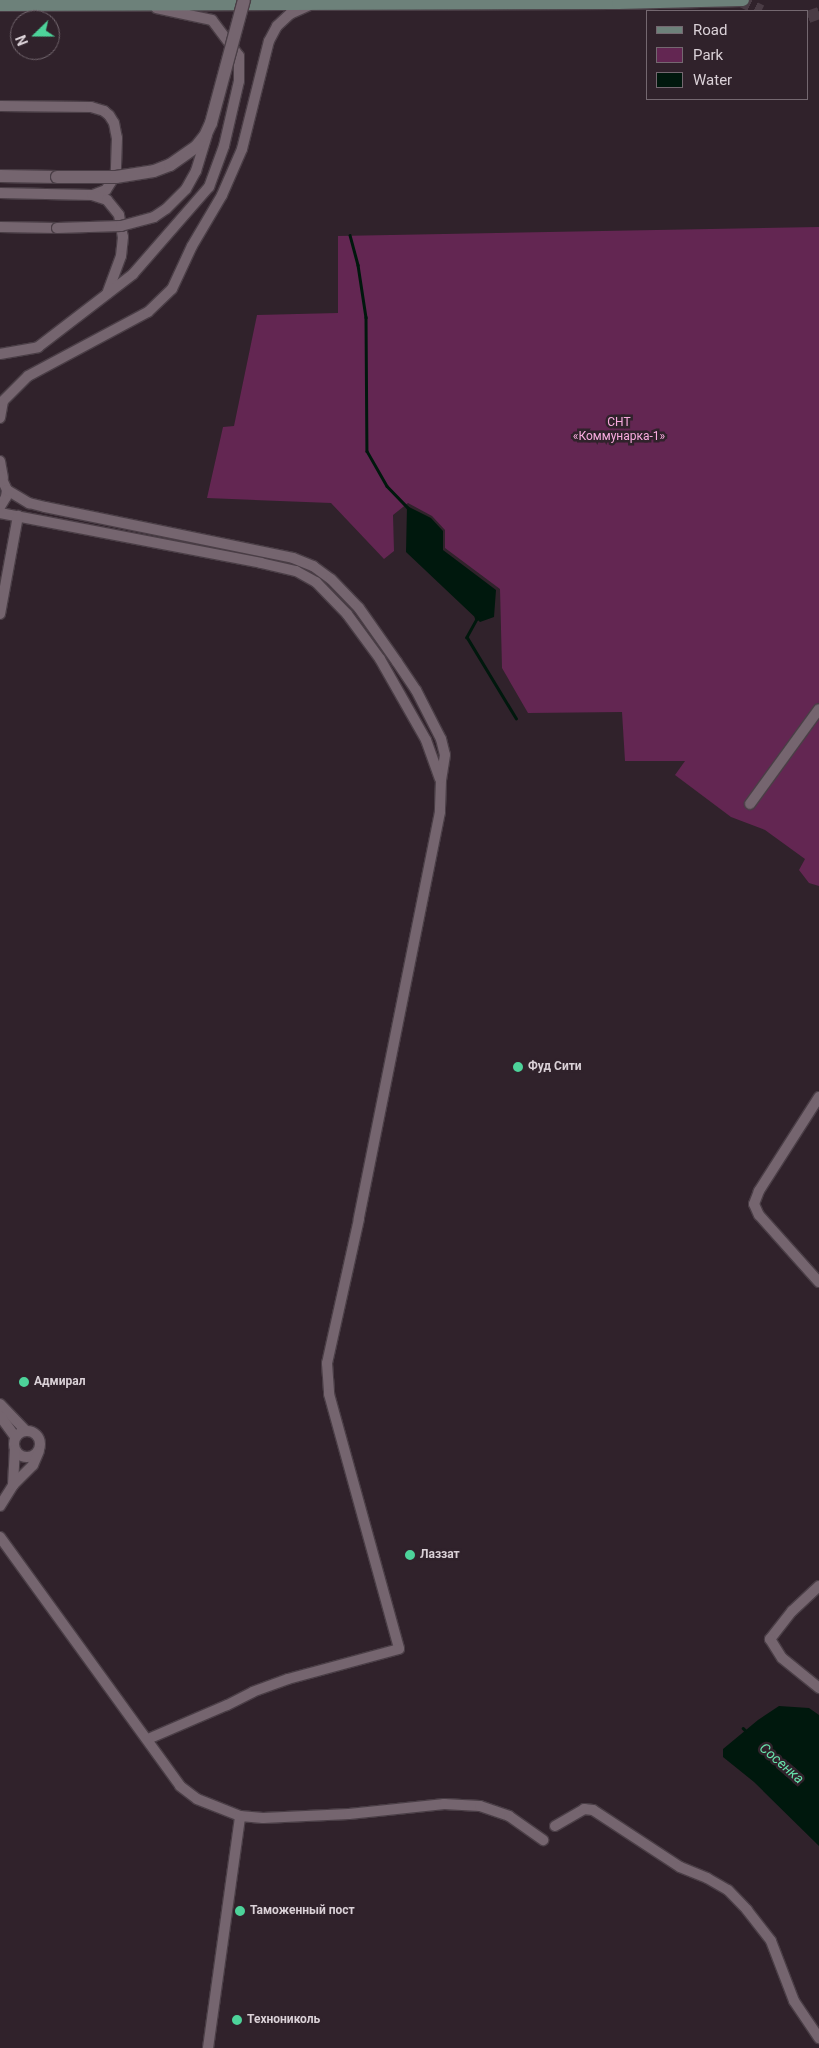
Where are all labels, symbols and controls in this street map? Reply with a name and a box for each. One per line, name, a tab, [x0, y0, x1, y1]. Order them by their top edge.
north arrow	[10, 10, 60, 60]
legend	[646, 10, 809, 100]
text: Road	[693, 21, 727, 39]
text: N	[13, 33, 31, 48]
text: Park	[693, 46, 723, 64]
text: Water	[693, 71, 732, 89]
park label: СНТ «Коммунарка-1»	[573, 416, 665, 444]
place label: Фуд Сити	[528, 1060, 582, 1074]
marker: Фуд Сити	[512, 1061, 524, 1073]
place label: Адмирал	[34, 1375, 85, 1389]
marker: Адмирал	[18, 1376, 30, 1388]
place label: Лаззат	[420, 1548, 460, 1562]
marker: Лаззат	[404, 1549, 416, 1561]
water label: Сосенка	[756, 1739, 808, 1787]
place label: Таможенный пост	[250, 1904, 355, 1918]
marker: Таможенный пост	[234, 1905, 246, 1917]
place label: Технониколь	[247, 2013, 320, 2027]
marker: Технониколь	[231, 2014, 243, 2026]

